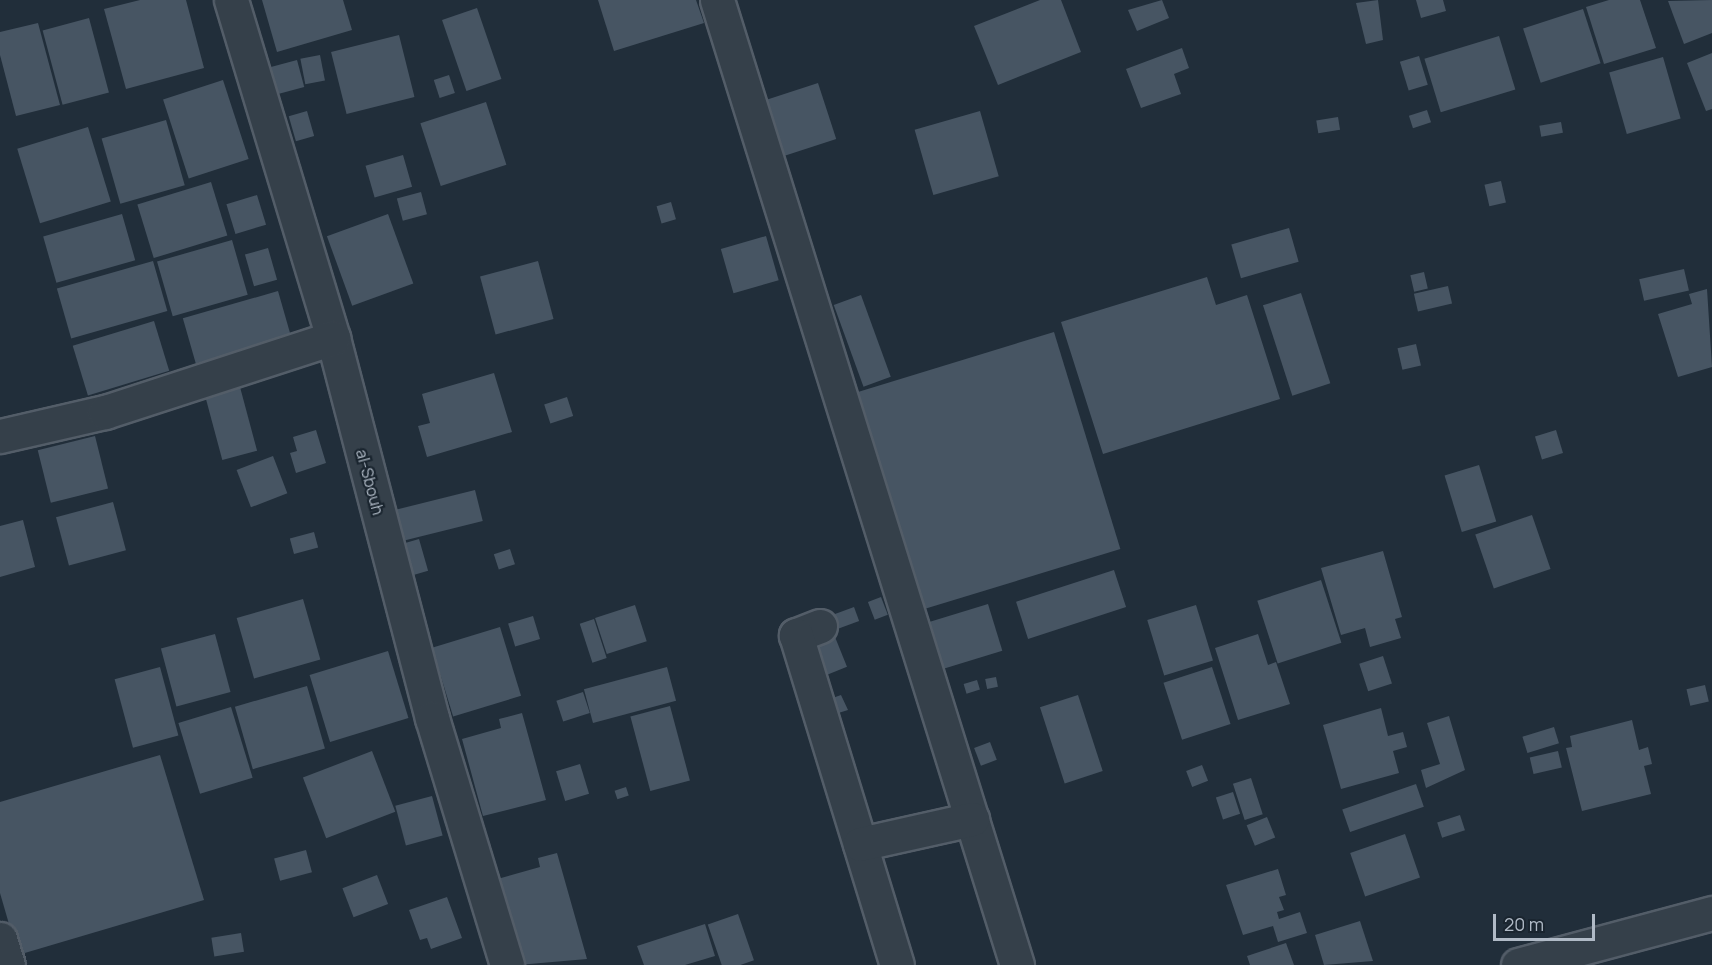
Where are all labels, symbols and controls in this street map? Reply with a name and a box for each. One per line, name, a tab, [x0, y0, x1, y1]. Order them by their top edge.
street label: al-Sbouh	[352, 447, 388, 517]
scale bar	[1496, 902, 1598, 940]
text: 20 m	[1504, 912, 1544, 936]

